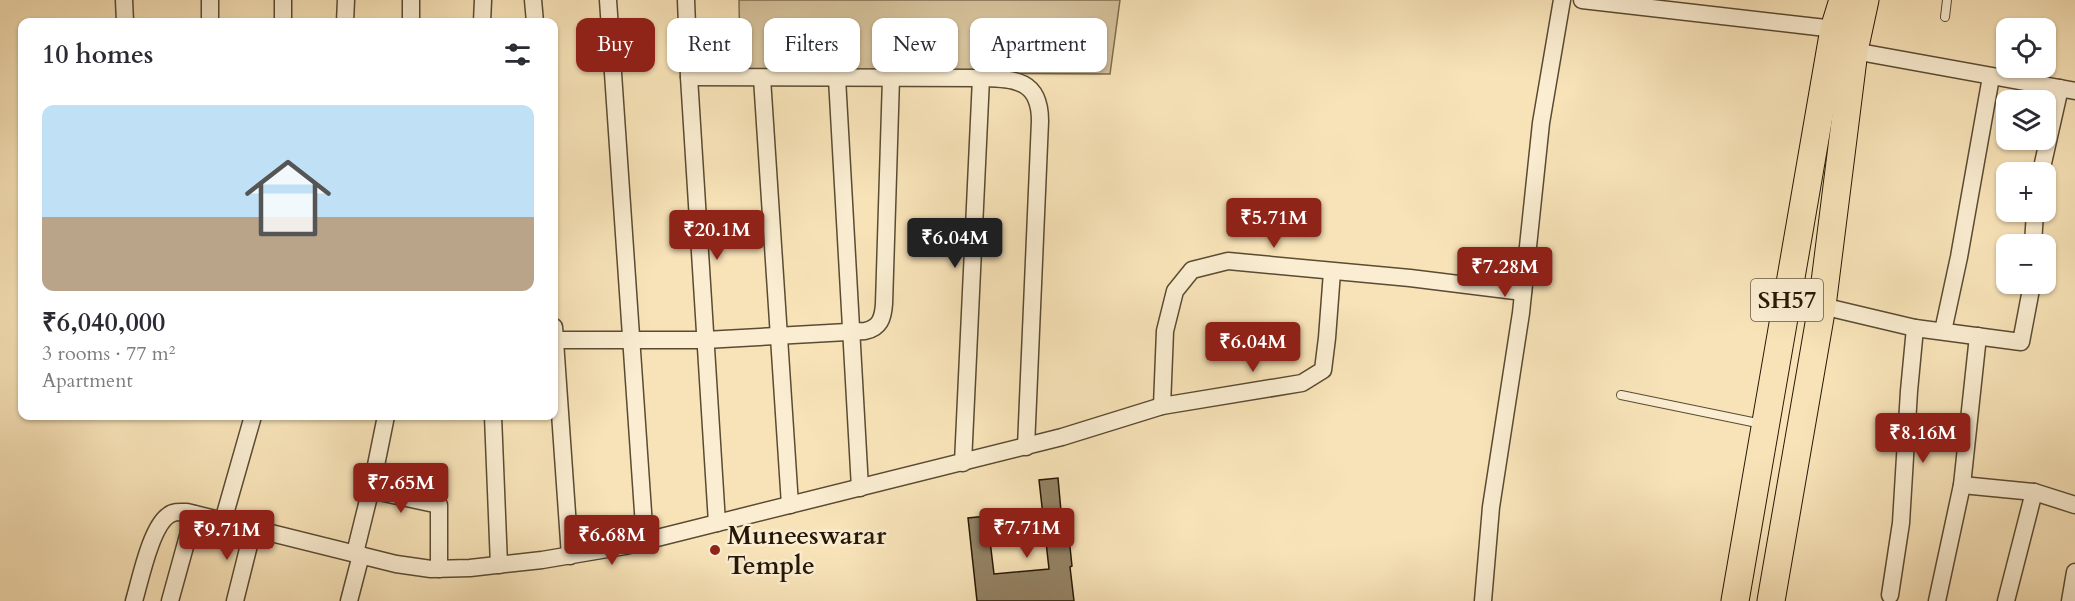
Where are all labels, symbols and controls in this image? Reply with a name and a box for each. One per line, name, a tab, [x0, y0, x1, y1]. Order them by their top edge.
chip: Buy	[576, 18, 655, 72]
chip: Rent	[667, 18, 752, 72]
chip: Filters	[764, 18, 860, 72]
chip: New	[872, 18, 958, 72]
chip: Apartment	[970, 18, 1107, 72]
map controls	[1996, 18, 2056, 294]
button: locate	[1996, 18, 2056, 78]
text: 10 homes	[42, 37, 153, 72]
icon: filters	[501, 38, 534, 71]
button: layers	[1996, 90, 2056, 150]
icon: home	[234, 144, 342, 252]
button: +	[1996, 162, 2056, 222]
pin: ₹5.71M	[1225, 198, 1323, 249]
text: ₹5.71M	[1240, 204, 1308, 231]
pin: ₹20.1M	[668, 210, 766, 261]
text: ₹20.1M	[683, 216, 751, 243]
pin: ₹6.04M	[906, 218, 1004, 269]
text: ₹6.04M	[921, 224, 989, 251]
button: −	[1996, 234, 2056, 294]
pin: ₹7.28M	[1456, 247, 1554, 298]
text: ₹7.28M	[1471, 253, 1539, 280]
road number: SH57	[1751, 279, 1823, 321]
text: ₹6,040,000	[42, 305, 165, 340]
pin: ₹6.04M	[1204, 322, 1302, 373]
text: ₹6.04M	[1219, 328, 1287, 355]
text: 3 rooms · 77 m²	[42, 340, 175, 367]
text: Apartment	[42, 367, 133, 394]
pin: ₹8.16M	[1874, 413, 1972, 464]
text: ₹8.16M	[1889, 419, 1957, 446]
pin: ₹7.65M	[352, 463, 450, 514]
text: ₹7.65M	[367, 469, 435, 496]
pin: ₹7.71M	[978, 508, 1076, 559]
pin: ₹9.71M	[178, 510, 276, 561]
text: ₹7.71M	[993, 514, 1061, 541]
pin: ₹6.68M	[563, 515, 661, 566]
text: ₹9.71M	[193, 516, 261, 543]
place label: Muneeswarar Temple	[727, 518, 887, 583]
text: ₹6.68M	[578, 521, 646, 548]
marker: Muneeswarar Temple	[708, 543, 722, 557]

